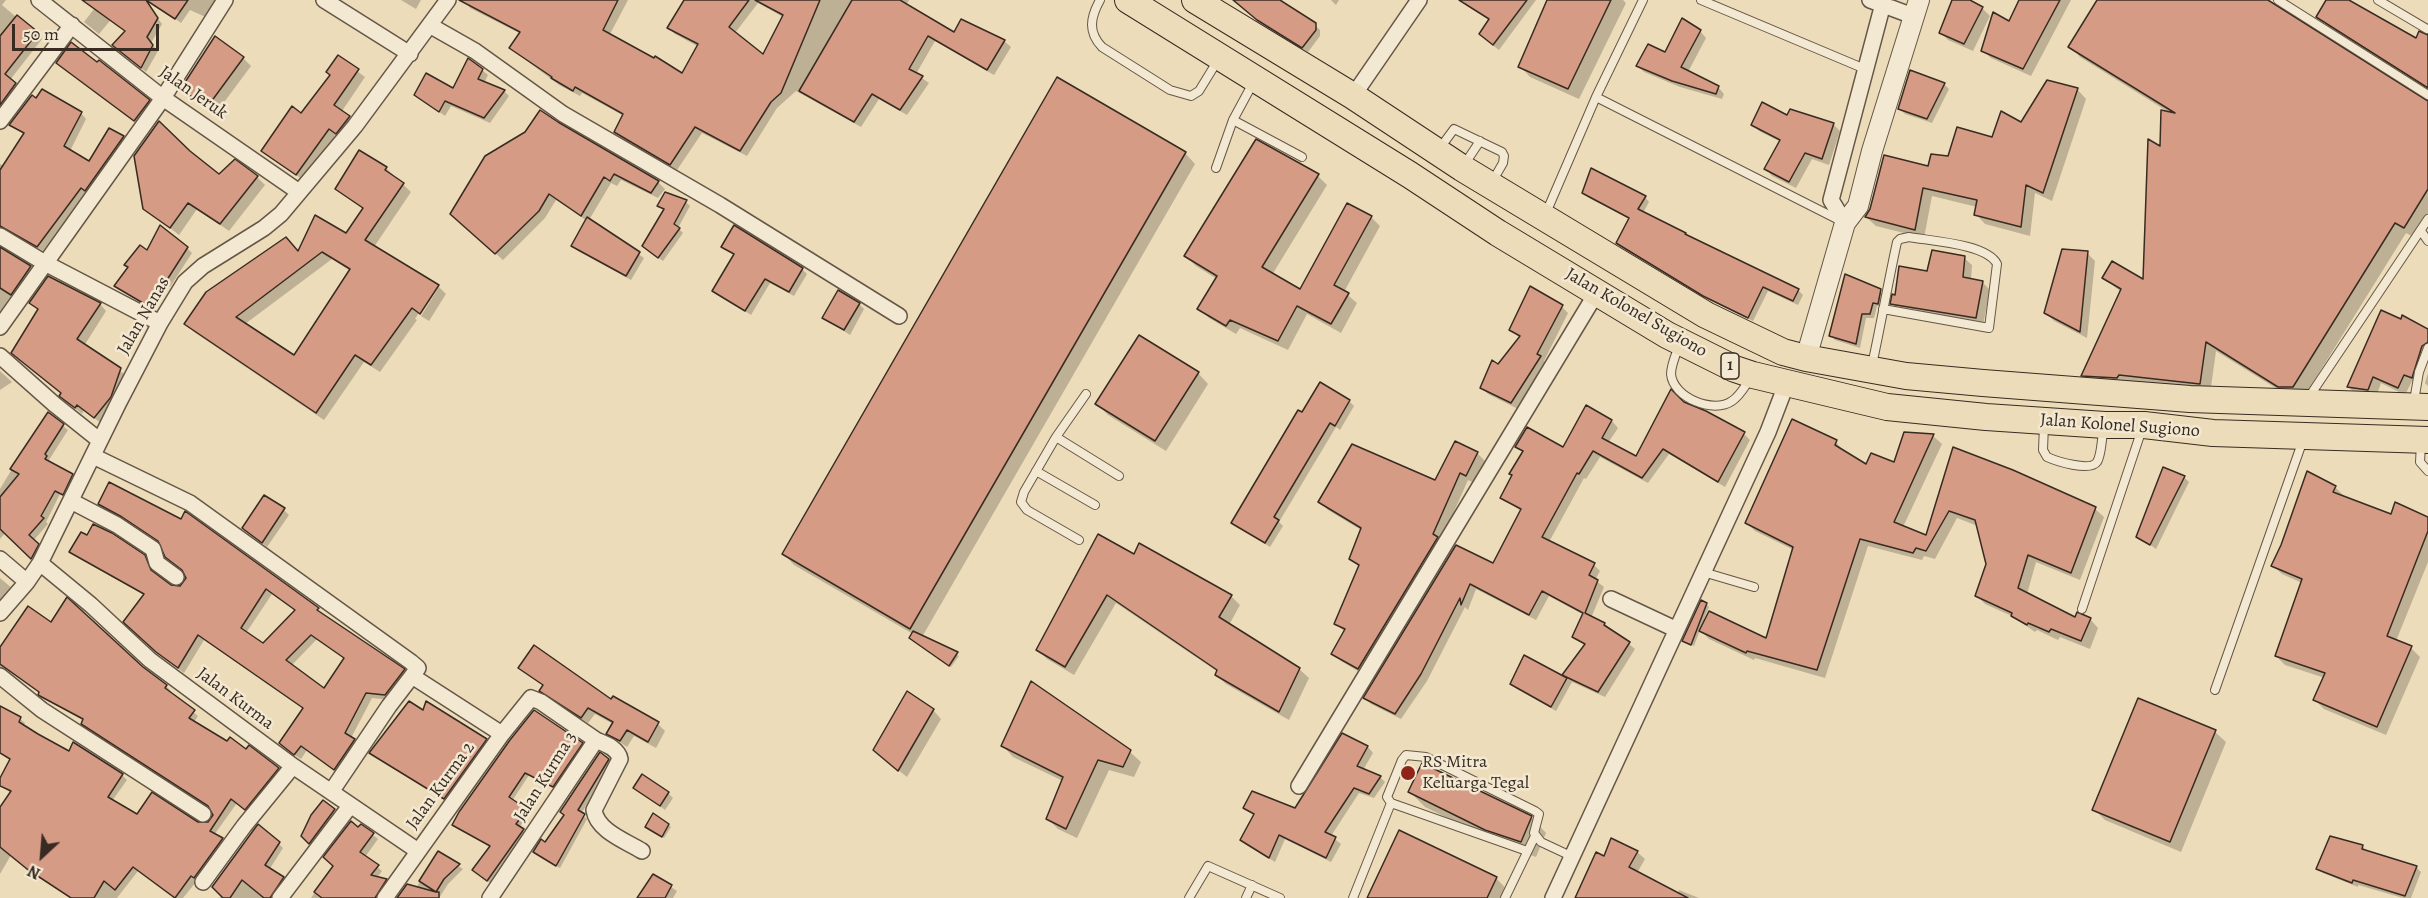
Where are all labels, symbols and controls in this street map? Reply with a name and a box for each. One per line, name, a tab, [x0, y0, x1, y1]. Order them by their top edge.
scale bar	[15, 12, 162, 50]
text: 50 m	[23, 22, 59, 46]
street label: Jalan Jeruk	[155, 62, 231, 124]
street label: Jalan Kolonel Sugiono	[1561, 264, 1711, 362]
street label: Jalan Nanas	[113, 273, 175, 359]
road number: 1	[1721, 353, 1739, 379]
street label: Jalan Kolonel Sugiono	[2039, 410, 2201, 442]
street label: Jalan Kurma	[192, 663, 278, 735]
street label: Jalan Kurma 3	[510, 728, 582, 826]
street label: Jalan Kurma 2	[402, 738, 480, 834]
place label: RS Mitra Keluarga Tegal	[1422, 752, 1529, 795]
marker: RS Mitra Keluarga Tegal	[1399, 764, 1417, 782]
north arrow	[12, 826, 72, 886]
text: N	[24, 860, 44, 885]

